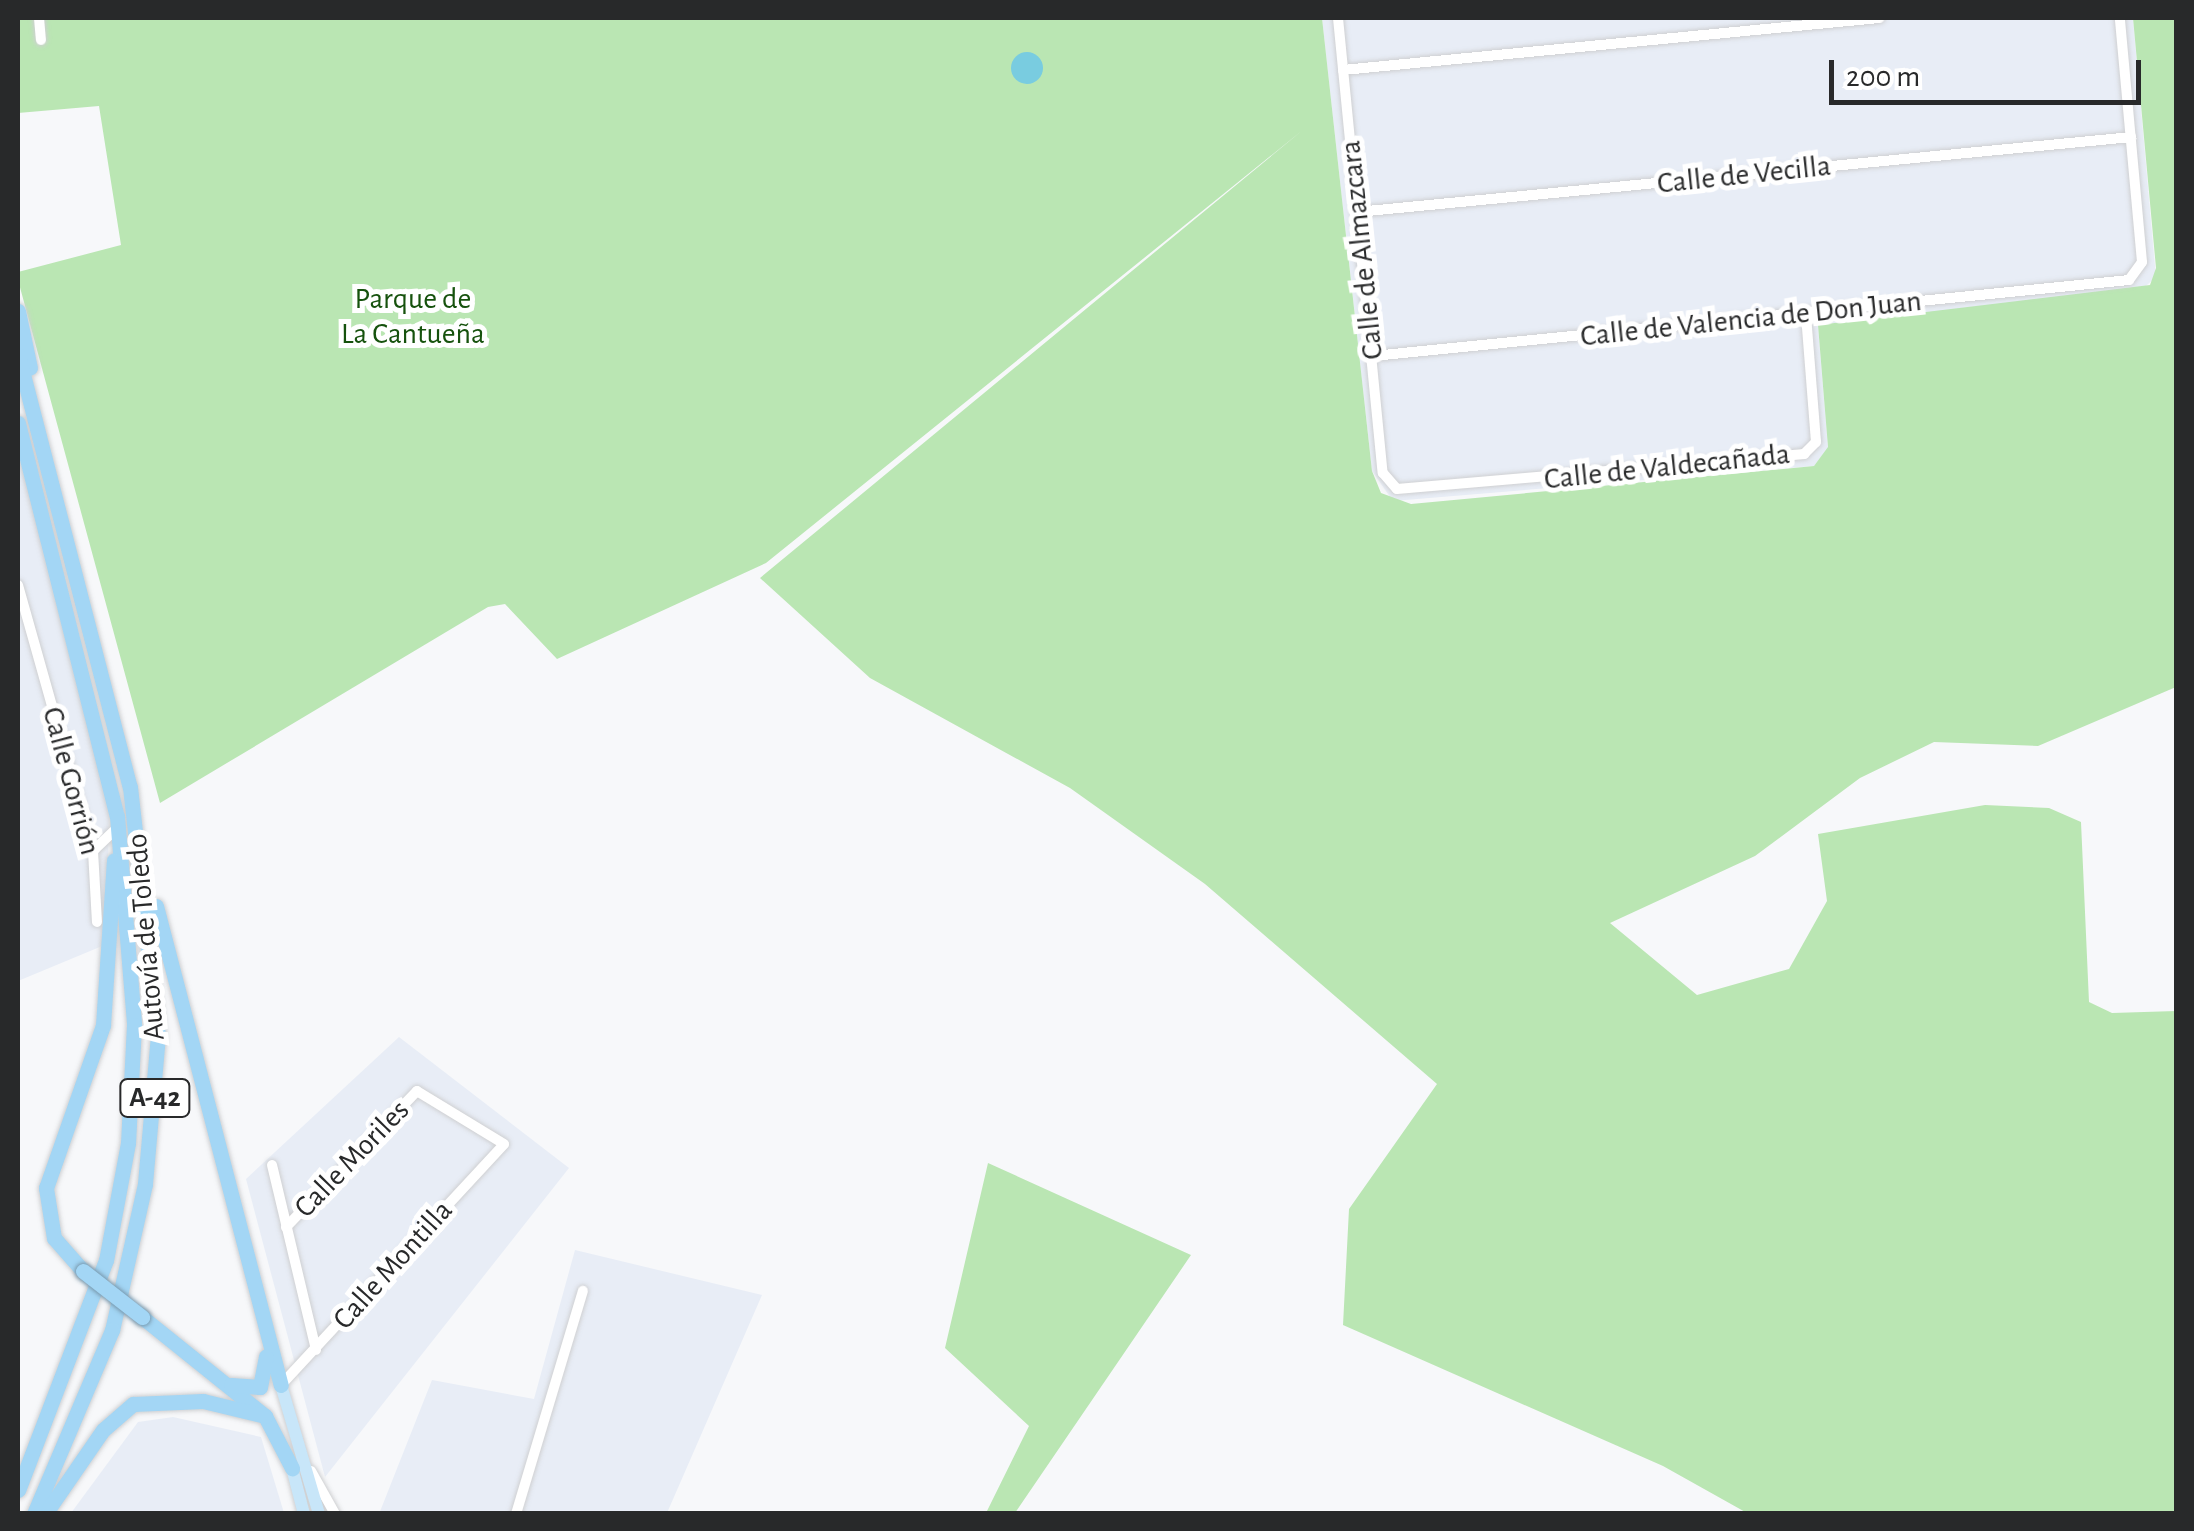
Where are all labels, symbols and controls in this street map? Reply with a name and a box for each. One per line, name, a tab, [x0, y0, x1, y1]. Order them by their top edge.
scale bar	[1834, 40, 2146, 102]
text: 200 m	[1846, 62, 1920, 92]
street label: Calle de Almazcara	[1333, 139, 1391, 361]
street label: Calle de Vecilla	[1655, 148, 1833, 202]
park label: Parque de La Cantueña	[341, 281, 485, 352]
street label: Calle de Valencia de Don Juan	[1579, 283, 1923, 355]
street label: Calle de Valdecañada	[1542, 436, 1792, 498]
street label: Calle Gorrión	[34, 703, 108, 859]
street label: Autovía de Toledo	[119, 832, 173, 1042]
road number: A-42	[118, 1075, 192, 1121]
street label: Calle Moriles	[287, 1093, 417, 1225]
street label: Calle Montilla	[326, 1193, 460, 1337]

